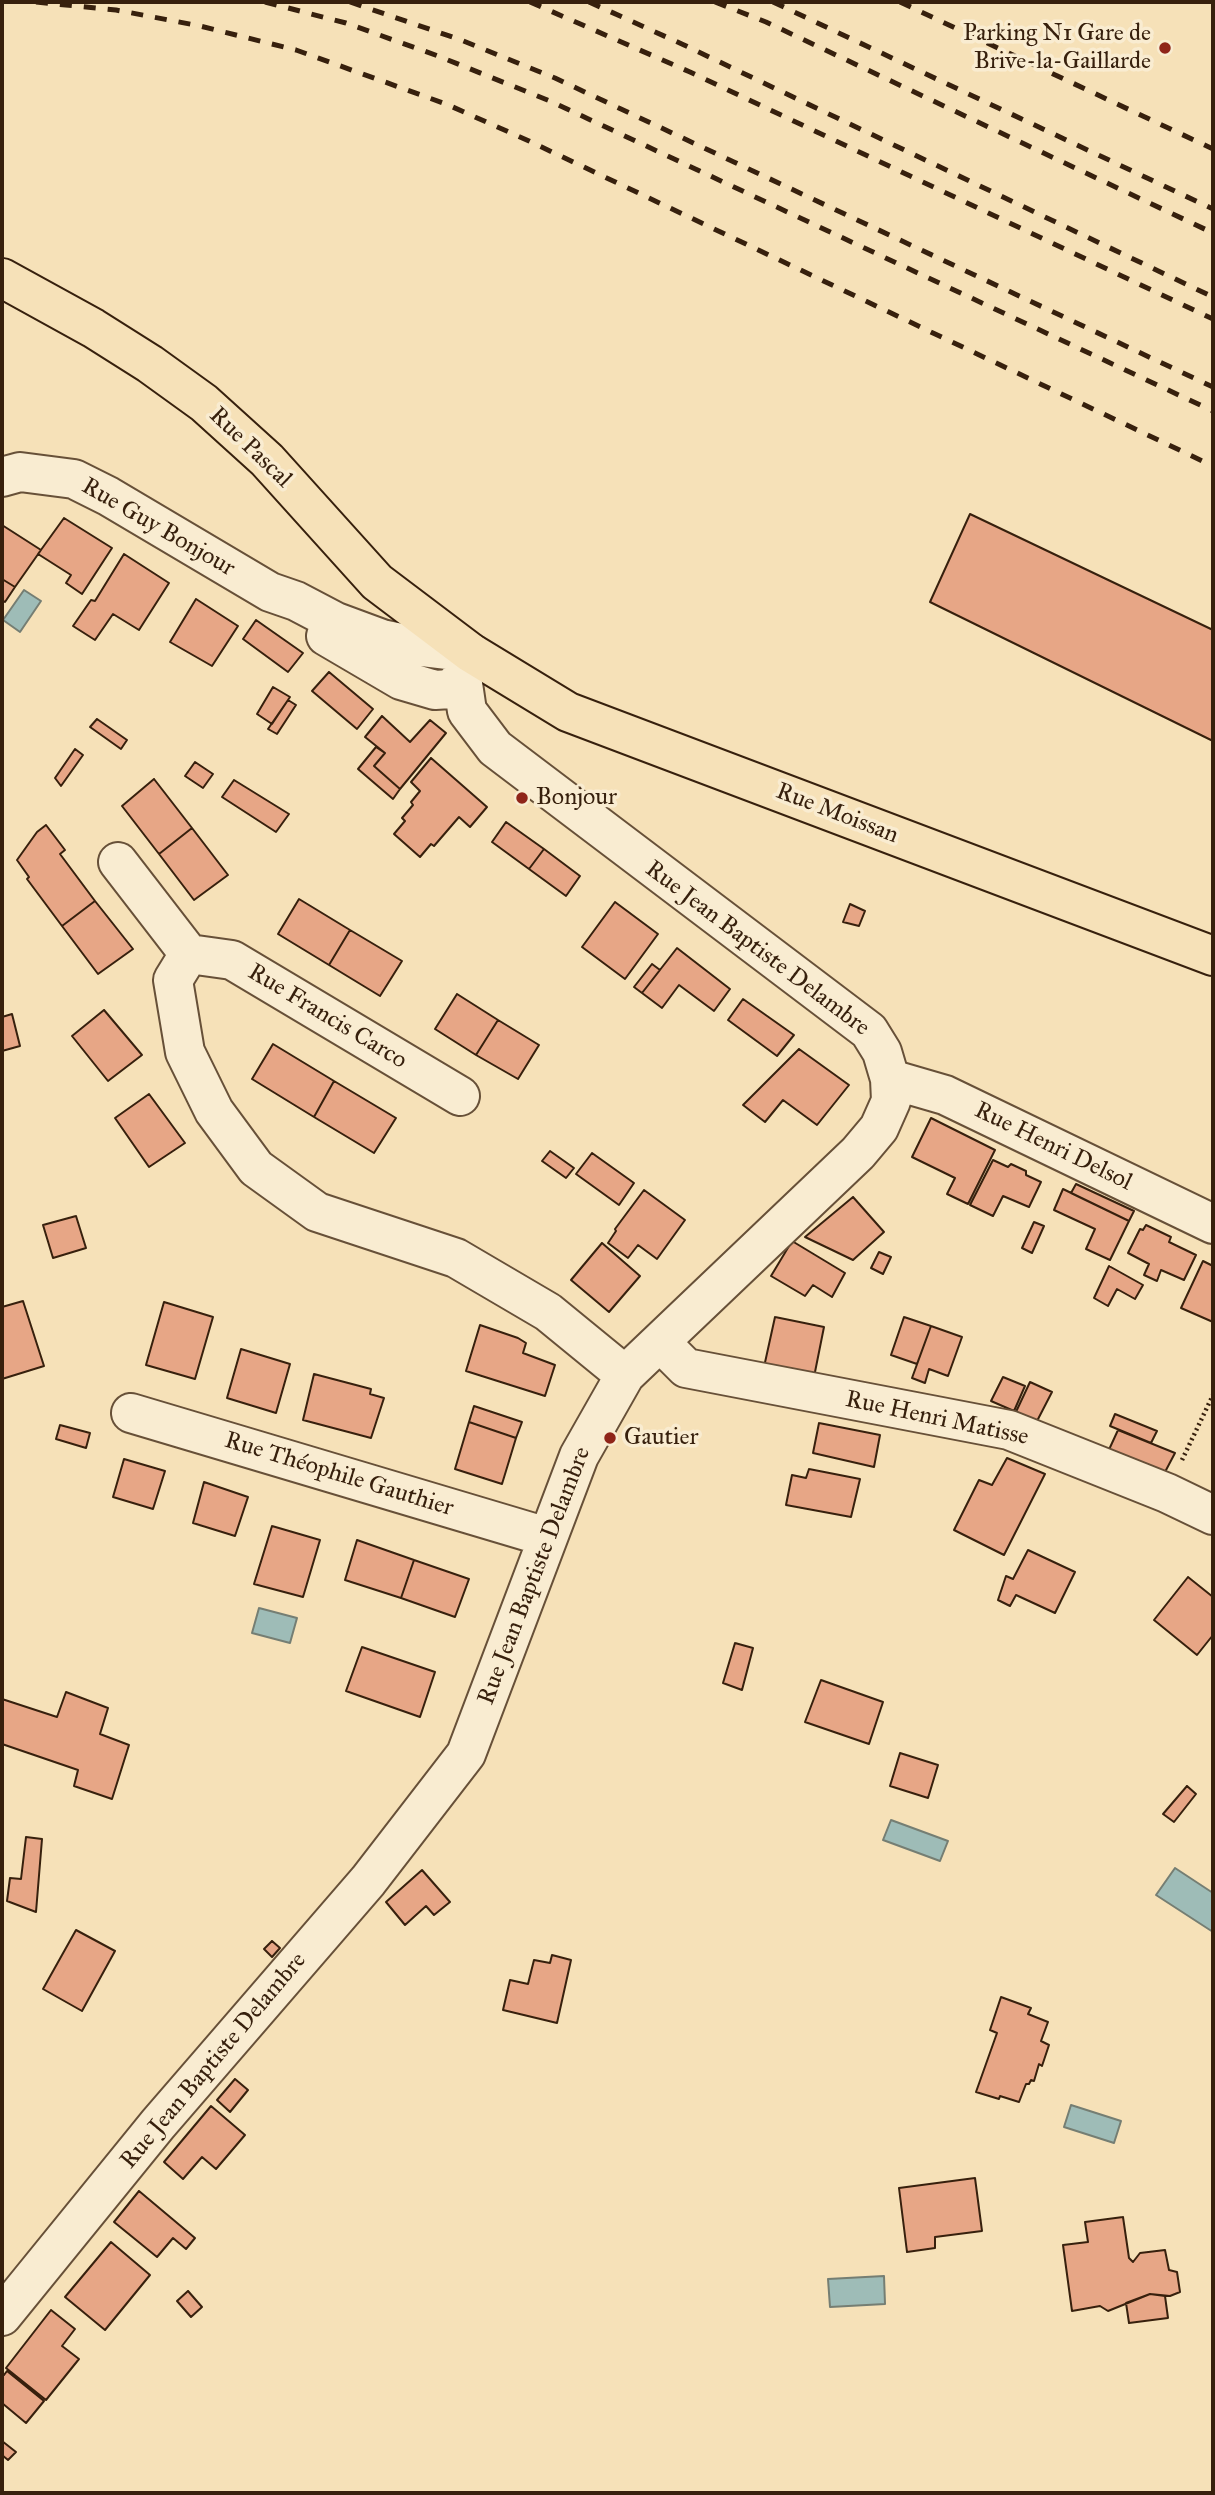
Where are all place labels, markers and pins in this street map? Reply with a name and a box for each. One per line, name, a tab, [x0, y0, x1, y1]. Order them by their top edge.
place label: Parking N1 Gare de Brive-la-Gaillarde	[963, 20, 1151, 76]
marker: Parking N1 Gare de Brive-la-Gaillarde	[1157, 40, 1173, 56]
place label: Bonjour	[536, 784, 617, 812]
marker: Bonjour	[514, 790, 530, 806]
place label: Gautier	[624, 1424, 698, 1452]
marker: Gautier	[602, 1430, 618, 1446]

